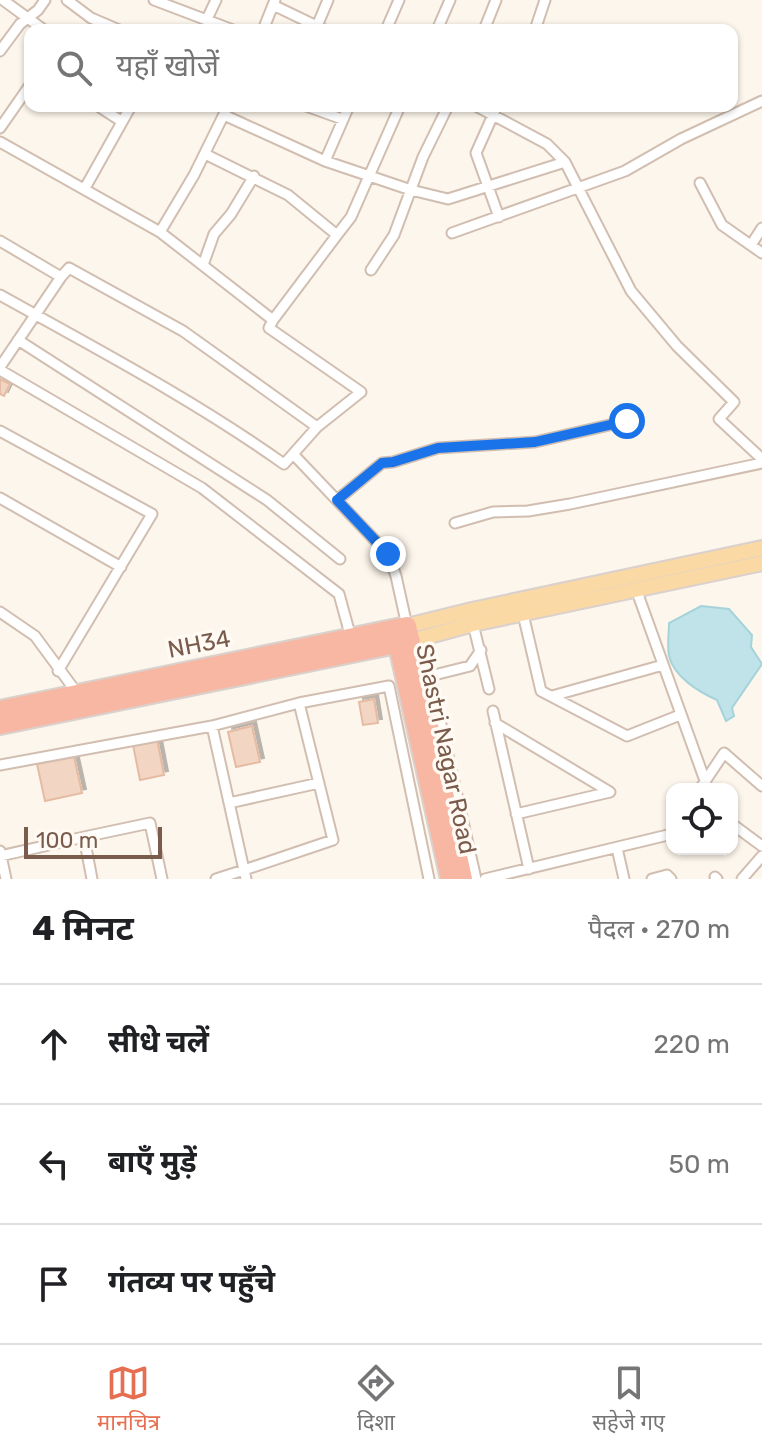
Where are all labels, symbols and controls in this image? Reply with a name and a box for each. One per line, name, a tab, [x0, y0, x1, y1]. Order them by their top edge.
search box	[24, 24, 738, 112]
icon: search	[52, 46, 96, 90]
text: यहाँ खोजें	[116, 48, 219, 84]
route start	[609, 403, 645, 439]
route end	[370, 536, 406, 572]
street label: NH34	[165, 624, 233, 664]
street label: Shastri Nagar Road	[410, 641, 482, 857]
map controls	[666, 783, 738, 855]
button: locate	[666, 783, 738, 855]
scale bar	[24, 823, 162, 859]
text: 100 m	[36, 827, 98, 854]
text: 4 मिनट	[32, 908, 134, 949]
text: पैदल · 270 m	[588, 914, 730, 945]
icon: ahead	[32, 1022, 76, 1066]
text: सीधे चलें	[108, 1024, 209, 1060]
text: 220 m	[653, 1029, 730, 1060]
icon: left	[32, 1142, 76, 1186]
text: बाएँ मुड़ें	[108, 1144, 197, 1180]
text: 50 m	[669, 1149, 730, 1180]
icon: arrive	[32, 1262, 76, 1306]
text: गंतव्य पर पहुँचे	[108, 1264, 275, 1300]
tab: मानचित्र	[97, 1361, 160, 1439]
tab: दिशा	[354, 1361, 398, 1439]
tab: सहेजे गए	[592, 1361, 665, 1439]

